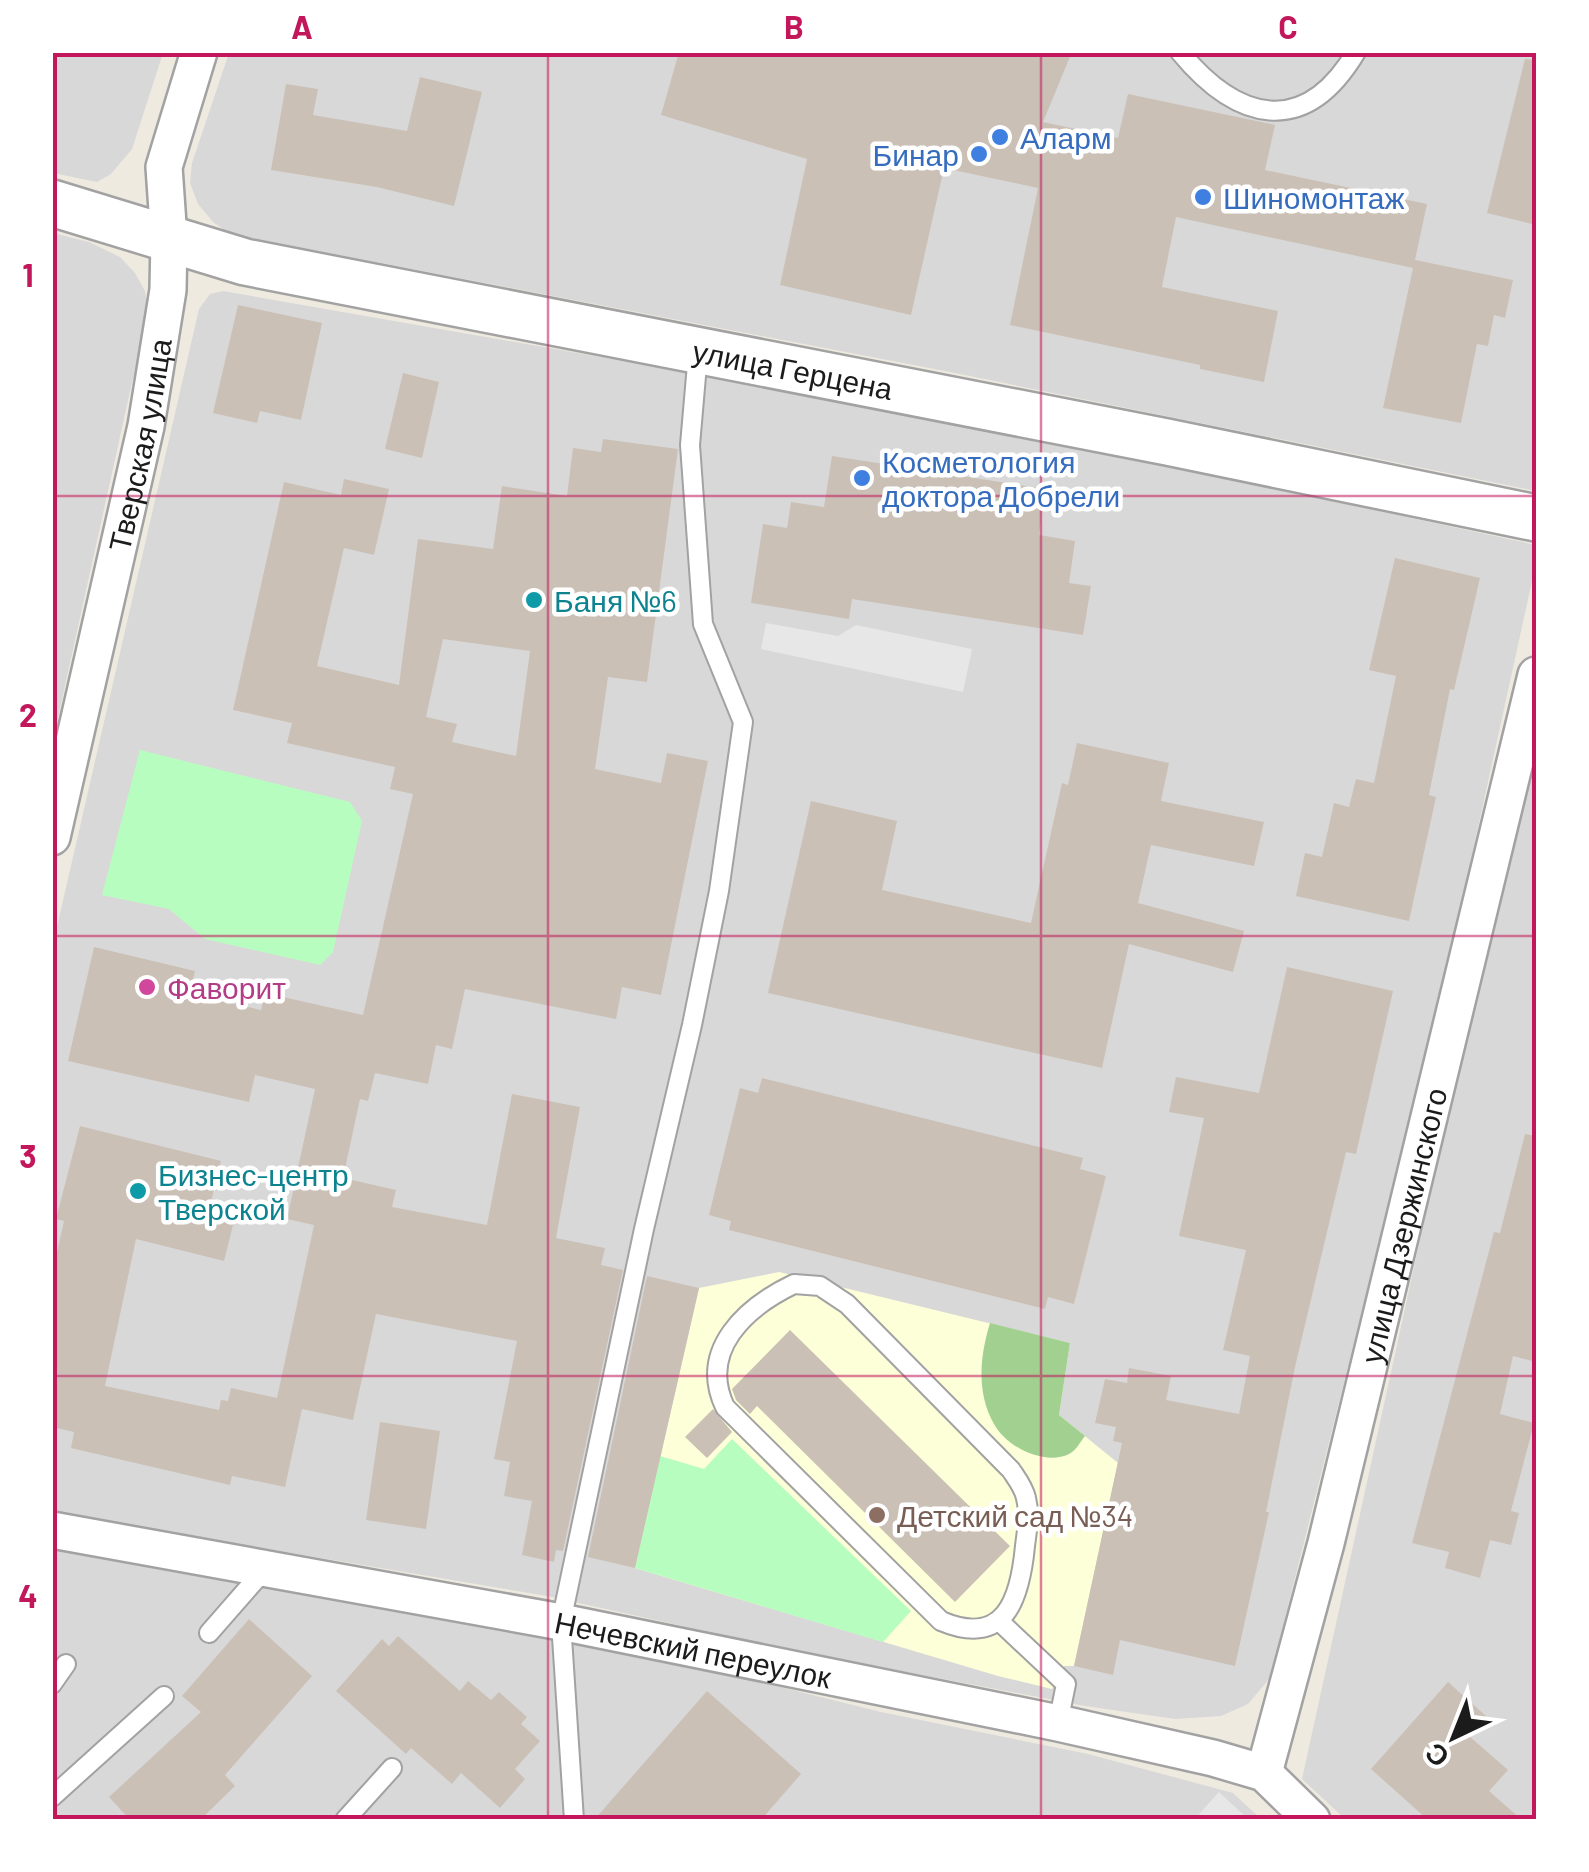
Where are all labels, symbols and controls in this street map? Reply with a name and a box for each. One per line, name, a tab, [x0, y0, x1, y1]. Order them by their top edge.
text: A	[291, 7, 313, 45]
text: B	[784, 7, 804, 45]
text: C	[1278, 7, 1298, 45]
place label: Аларм	[1020, 119, 1112, 155]
marker: Аларм	[989, 126, 1011, 148]
place label: Бинар	[873, 136, 959, 172]
marker: Бинар	[968, 143, 990, 165]
place label: Шиномонтаж	[1223, 179, 1405, 215]
marker: Шиномонтаж	[1192, 186, 1214, 208]
text: 1	[22, 255, 34, 293]
street label: улица Герцена	[690, 332, 896, 406]
street label: Тверская улица	[100, 335, 178, 555]
place label: Косметология доктора Добрели	[882, 443, 1120, 513]
marker: Косметология доктора Добрели	[851, 467, 873, 489]
place label: Баня №6	[554, 582, 677, 618]
marker: Баня №6	[523, 589, 545, 611]
text: 2	[19, 695, 37, 733]
place label: Фаворит	[167, 969, 286, 1005]
marker: Фаворит	[136, 976, 158, 998]
street label: улица Дзержинского	[1352, 1084, 1454, 1367]
text: 3	[19, 1136, 37, 1174]
place label: Бизнес-центр Тверской	[158, 1156, 349, 1226]
marker: Бизнес-центр Тверской	[127, 1180, 149, 1202]
place label: Детский сад №34	[897, 1497, 1133, 1533]
marker: Детский сад №34	[866, 1504, 888, 1526]
text: 4	[18, 1576, 38, 1614]
street label: Нечевский переулок	[552, 1603, 835, 1695]
north arrow	[1404, 1687, 1504, 1787]
text: С	[1417, 1737, 1455, 1775]

